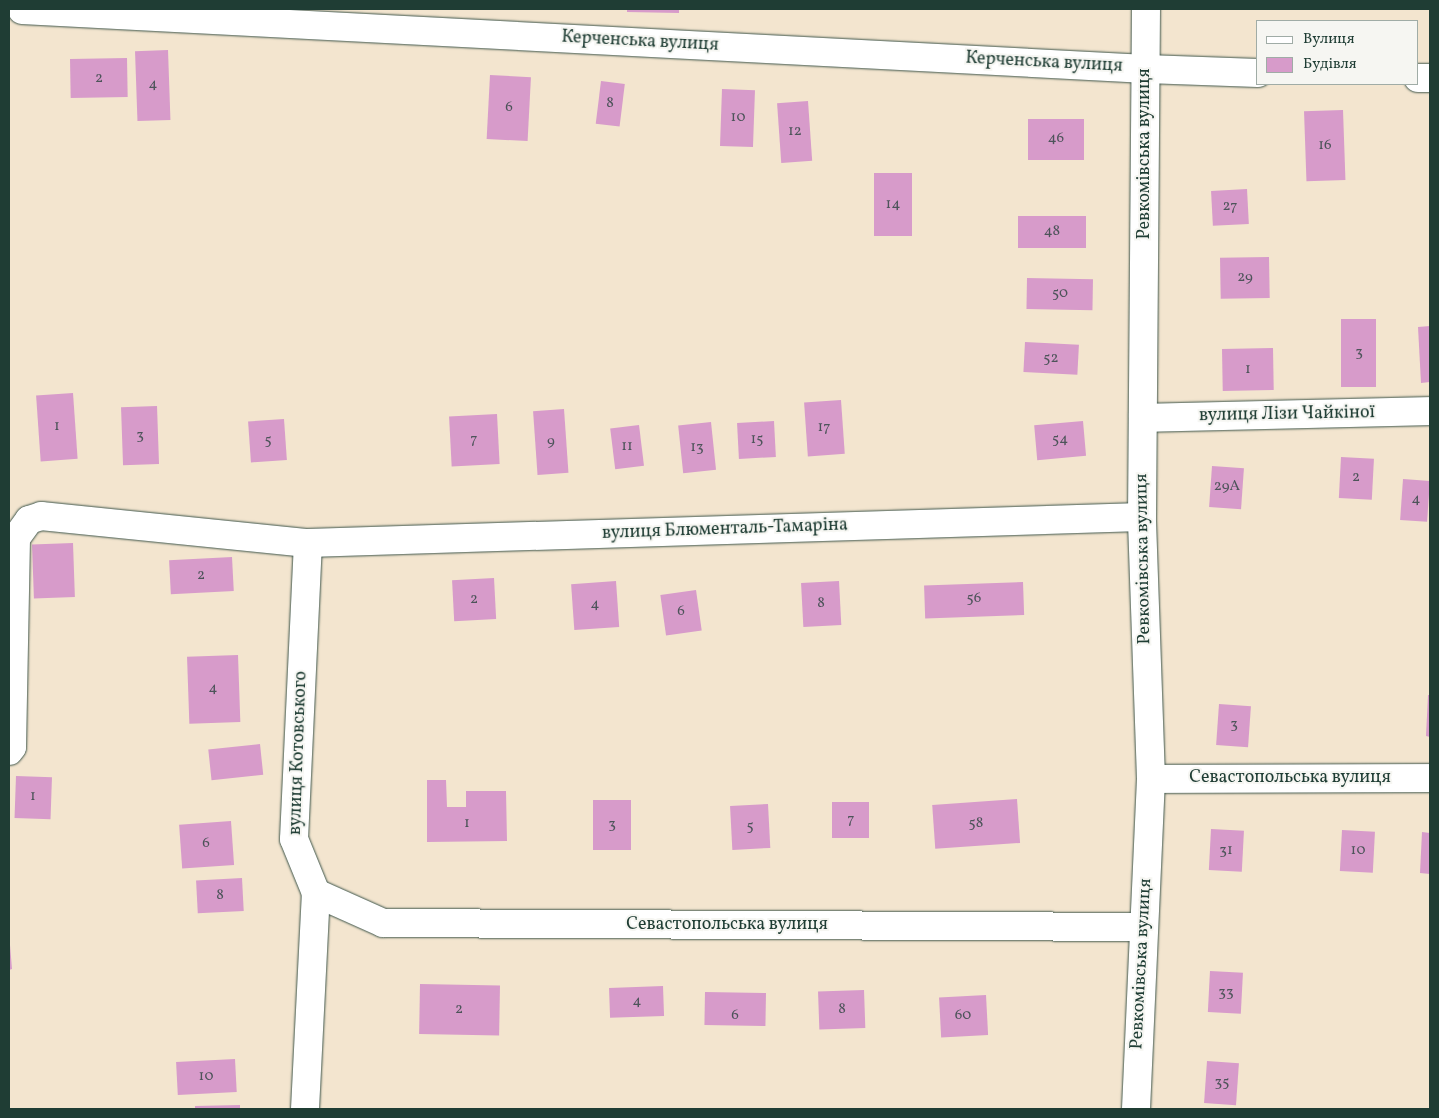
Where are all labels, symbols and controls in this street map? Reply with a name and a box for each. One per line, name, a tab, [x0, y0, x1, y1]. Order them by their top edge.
legend	[1256, 20, 1419, 85]
street label: Керченська вулиця	[561, 27, 719, 57]
text: Вулиця	[1303, 29, 1354, 50]
street label: Керченська вулиця	[965, 48, 1123, 78]
text: Будівля	[1303, 54, 1357, 75]
street label: Ревкомівська вулиця	[1134, 68, 1156, 240]
house number: 2	[95, 70, 103, 88]
house number: 4	[149, 76, 157, 94]
house number: 8	[606, 95, 614, 113]
house number: 6	[505, 99, 513, 117]
house number: 10	[731, 109, 745, 127]
house number: 12	[788, 123, 802, 141]
house number: 46	[1048, 130, 1064, 148]
house number: 16	[1318, 137, 1332, 155]
house number: 14	[886, 196, 900, 214]
house number: 27	[1223, 198, 1237, 216]
house number: 48	[1044, 223, 1060, 241]
house number: 29	[1237, 269, 1253, 287]
house number: 50	[1052, 285, 1068, 303]
house number: 3	[1355, 344, 1363, 362]
house number: 52	[1043, 350, 1059, 368]
house number: 1	[1245, 361, 1251, 379]
street label: вулиця Лізи Чайкіної	[1199, 403, 1375, 427]
house number: 1	[54, 418, 60, 436]
house number: 17	[817, 419, 831, 437]
house number: 3	[136, 427, 144, 445]
house number: 7	[470, 431, 478, 449]
house number: 15	[750, 431, 764, 449]
house number: 54	[1052, 431, 1068, 449]
house number: 5	[264, 432, 272, 450]
house number: 9	[547, 433, 555, 451]
house number: 11	[621, 438, 633, 456]
house number: 13	[690, 439, 704, 457]
house number: 2	[1352, 469, 1360, 487]
street label: Ревкомівська вулиця	[1132, 473, 1156, 645]
house number: 29А	[1214, 478, 1240, 496]
house number: 4	[1412, 491, 1420, 509]
street label: вулиця Блюменталь-Тамаріна	[602, 515, 848, 545]
house number: 2	[197, 567, 205, 585]
house number: 56	[967, 590, 981, 608]
house number: 2	[470, 591, 478, 609]
house number: 8	[817, 595, 825, 613]
house number: 4	[591, 596, 599, 614]
house number: 6	[677, 603, 685, 621]
street label: вулиця Котовського	[285, 671, 313, 835]
house number: 4	[209, 680, 217, 698]
house number: 3	[1230, 716, 1238, 734]
street label: Севастопольська вулиця	[1189, 767, 1391, 789]
house number: 1	[30, 788, 36, 806]
house number: 7	[847, 811, 855, 829]
house number: 1	[464, 815, 470, 833]
house number: 58	[969, 815, 983, 833]
house number: 3	[608, 816, 616, 834]
house number: 5	[746, 818, 754, 836]
house number: 6	[202, 835, 210, 853]
house number: 31	[1219, 842, 1233, 860]
house number: 10	[1351, 842, 1365, 860]
street label: Ревкомівська вулиця	[1127, 878, 1157, 1050]
house number: 8	[216, 887, 224, 905]
street label: Севастопольська вулиця	[626, 914, 828, 936]
house number: 33	[1218, 984, 1234, 1002]
house number: 4	[633, 993, 641, 1011]
house number: 2	[455, 1001, 463, 1019]
house number: 8	[838, 1001, 846, 1019]
house number: 6	[731, 1007, 739, 1025]
house number: 60	[955, 1007, 971, 1025]
house number: 10	[199, 1068, 213, 1086]
house number: 35	[1215, 1074, 1229, 1092]

